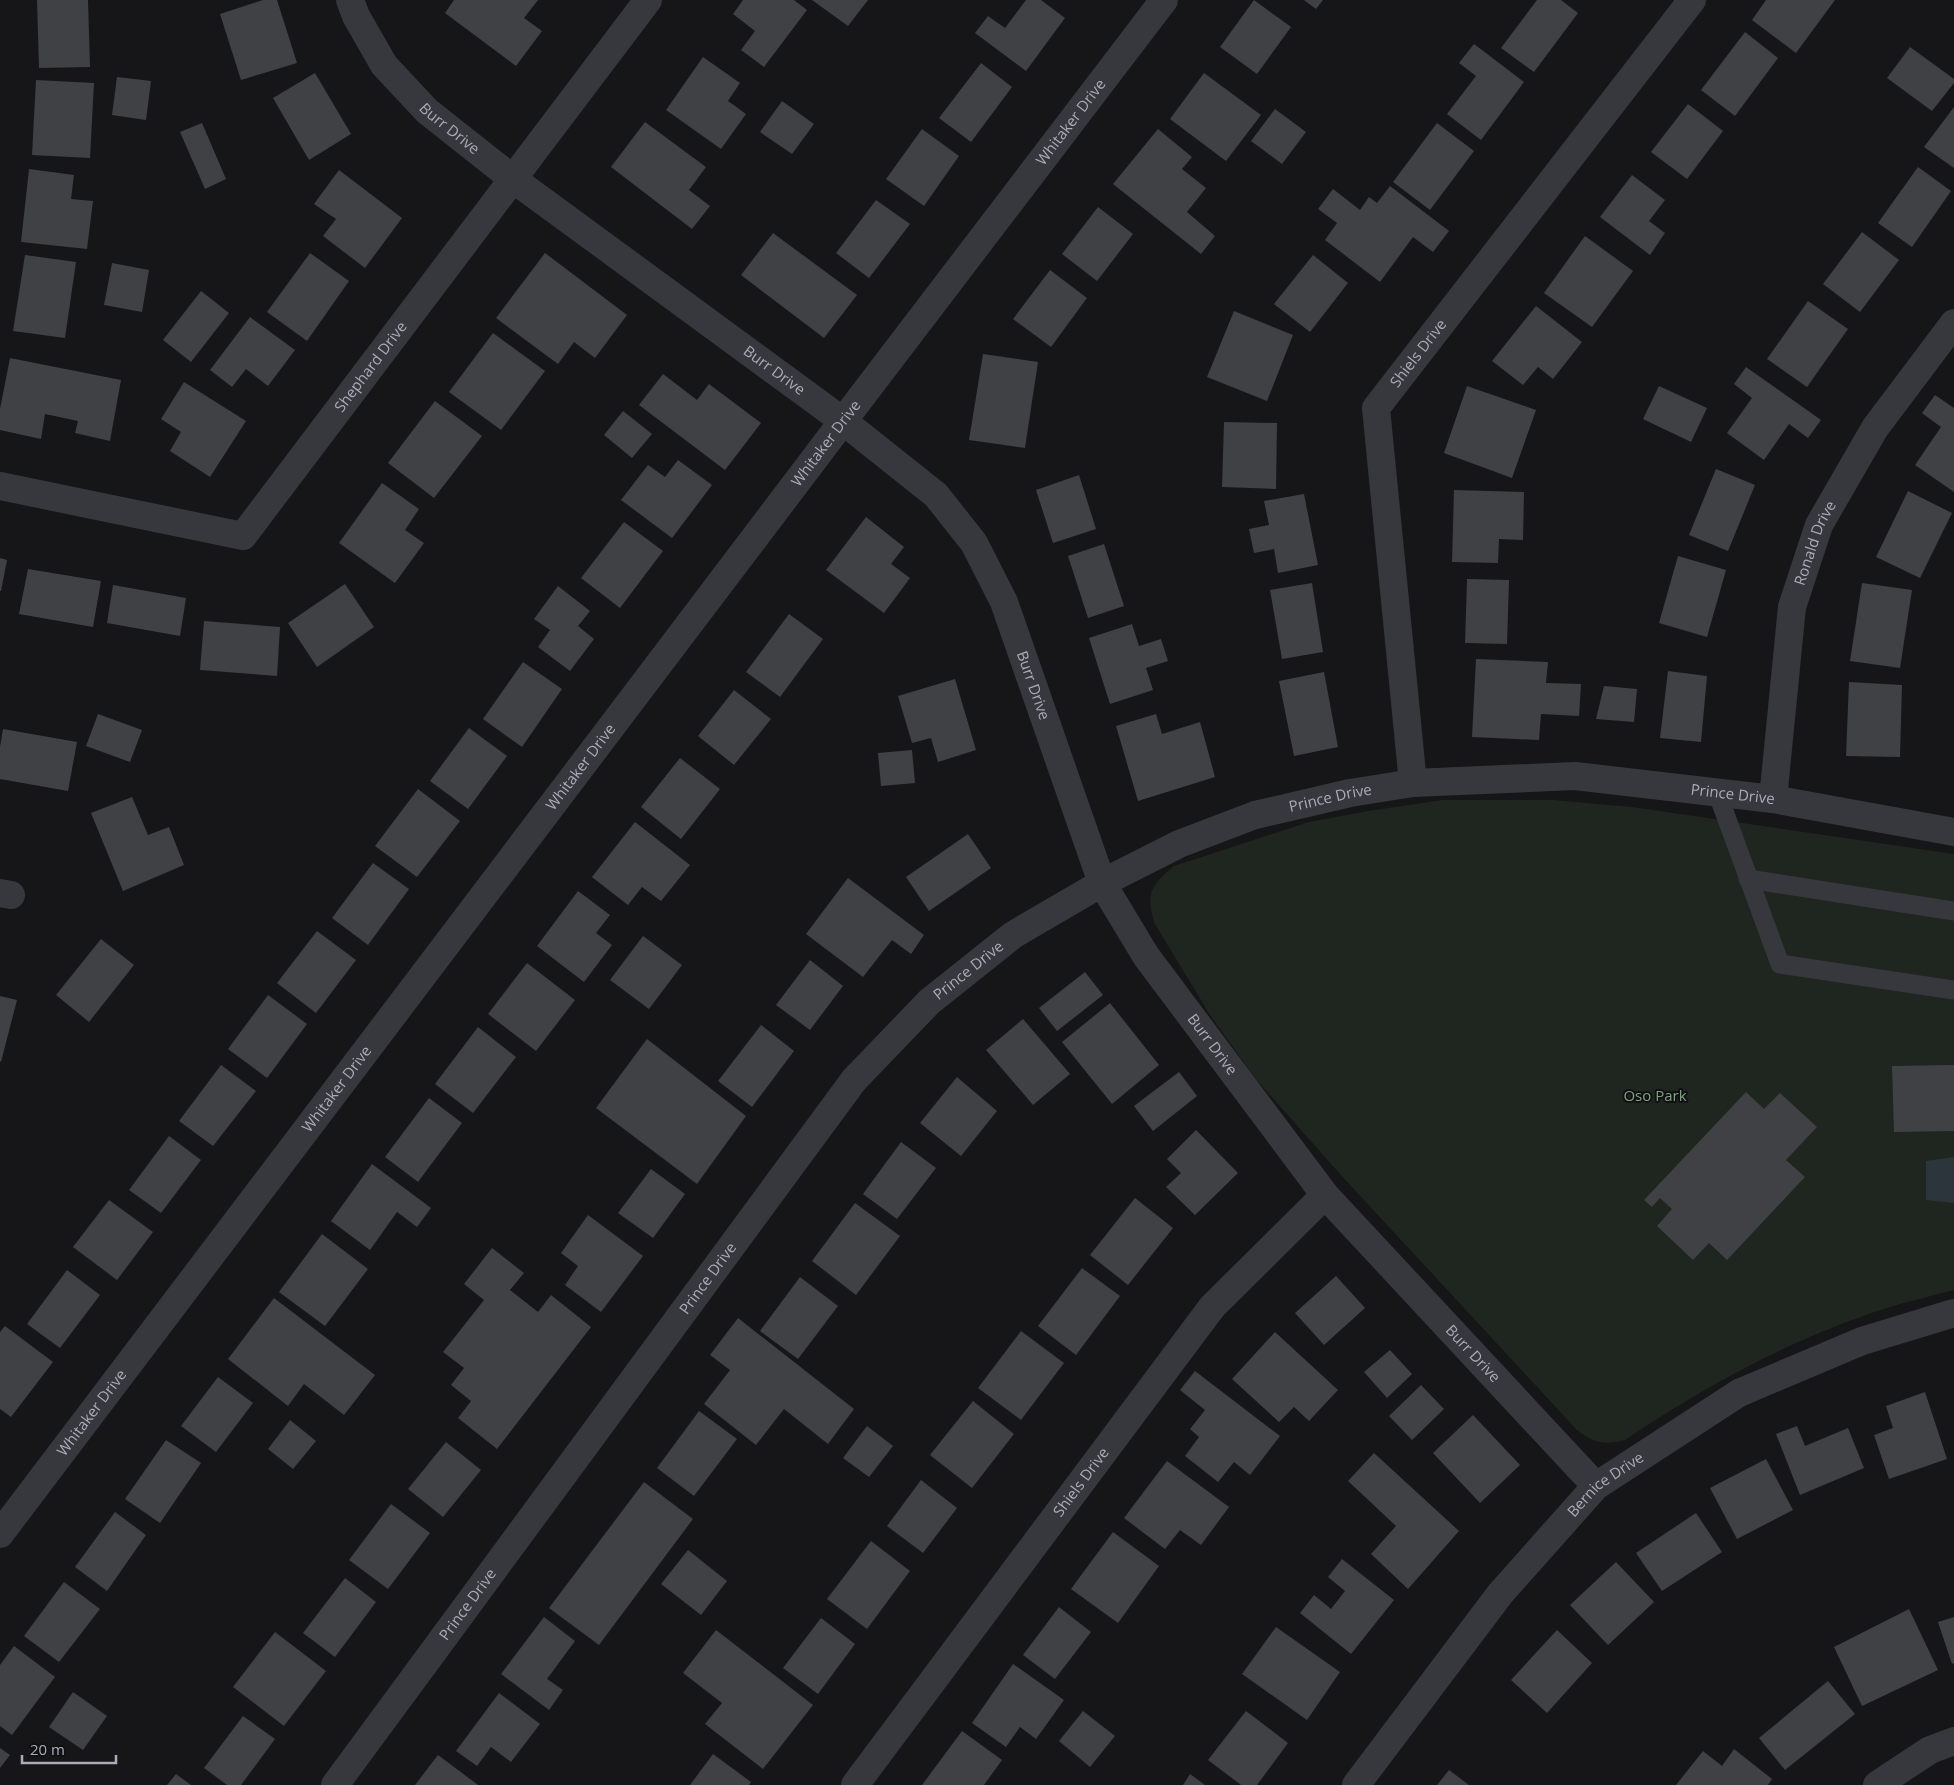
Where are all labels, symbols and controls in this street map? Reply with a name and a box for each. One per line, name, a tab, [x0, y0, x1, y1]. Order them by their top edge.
street label: Whitaker Drive	[1031, 74, 1109, 169]
street label: Burr Drive	[415, 98, 484, 158]
street label: Shiels Drive	[1385, 314, 1450, 391]
street label: Shephard Drive	[329, 317, 411, 416]
street label: Burr Drive	[740, 340, 810, 399]
street label: Whitaker Drive	[786, 396, 864, 490]
street label: Ronald Drive	[1789, 497, 1840, 588]
street label: Burr Drive	[1013, 648, 1055, 722]
street label: Whitaker Drive	[541, 719, 619, 814]
street label: Prince Drive	[1287, 779, 1373, 816]
street label: Prince Drive	[1690, 779, 1776, 808]
street label: Prince Drive	[928, 936, 1007, 1004]
street label: Burr Drive	[1184, 1009, 1243, 1079]
street label: Whitaker Drive	[297, 1041, 375, 1136]
park label: Oso Park	[1623, 1085, 1687, 1105]
street label: Prince Drive	[674, 1238, 740, 1318]
street label: Burr Drive	[1442, 1320, 1505, 1386]
street label: Whitaker Drive	[52, 1365, 130, 1460]
street label: Shiels Drive	[1048, 1443, 1113, 1520]
street label: Bernice Drive	[1562, 1447, 1647, 1521]
street label: Prince Drive	[434, 1564, 500, 1644]
scale bar	[22, 1732, 116, 1764]
text: 20 m	[30, 1739, 65, 1759]

